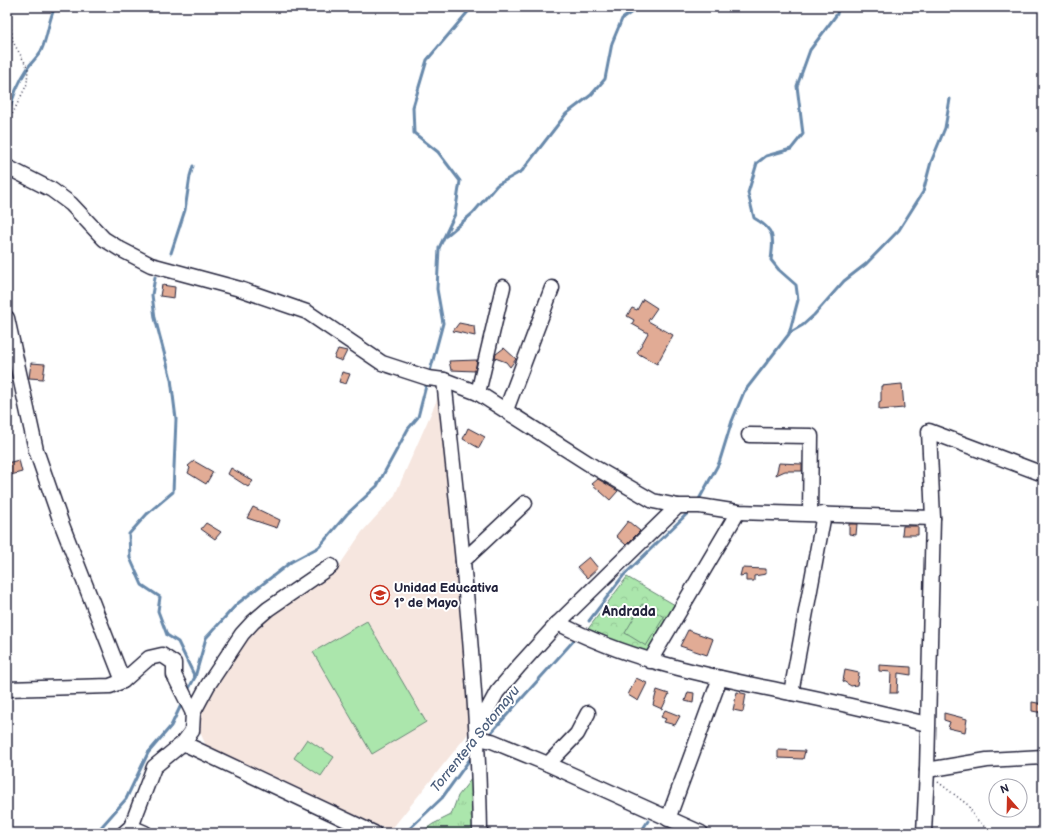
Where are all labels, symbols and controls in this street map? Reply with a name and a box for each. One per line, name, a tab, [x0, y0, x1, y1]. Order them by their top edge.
place label: Unidad Educativa 1° de Mayo	[394, 580, 498, 611]
school or university icon: Unidad Educativa 1° de Mayo	[369, 584, 391, 606]
district label: Andrada	[601, 603, 656, 620]
water label: Torrentera Sotomayu	[427, 682, 523, 796]
north arrow	[988, 778, 1028, 818]
text: N	[999, 782, 1011, 797]

